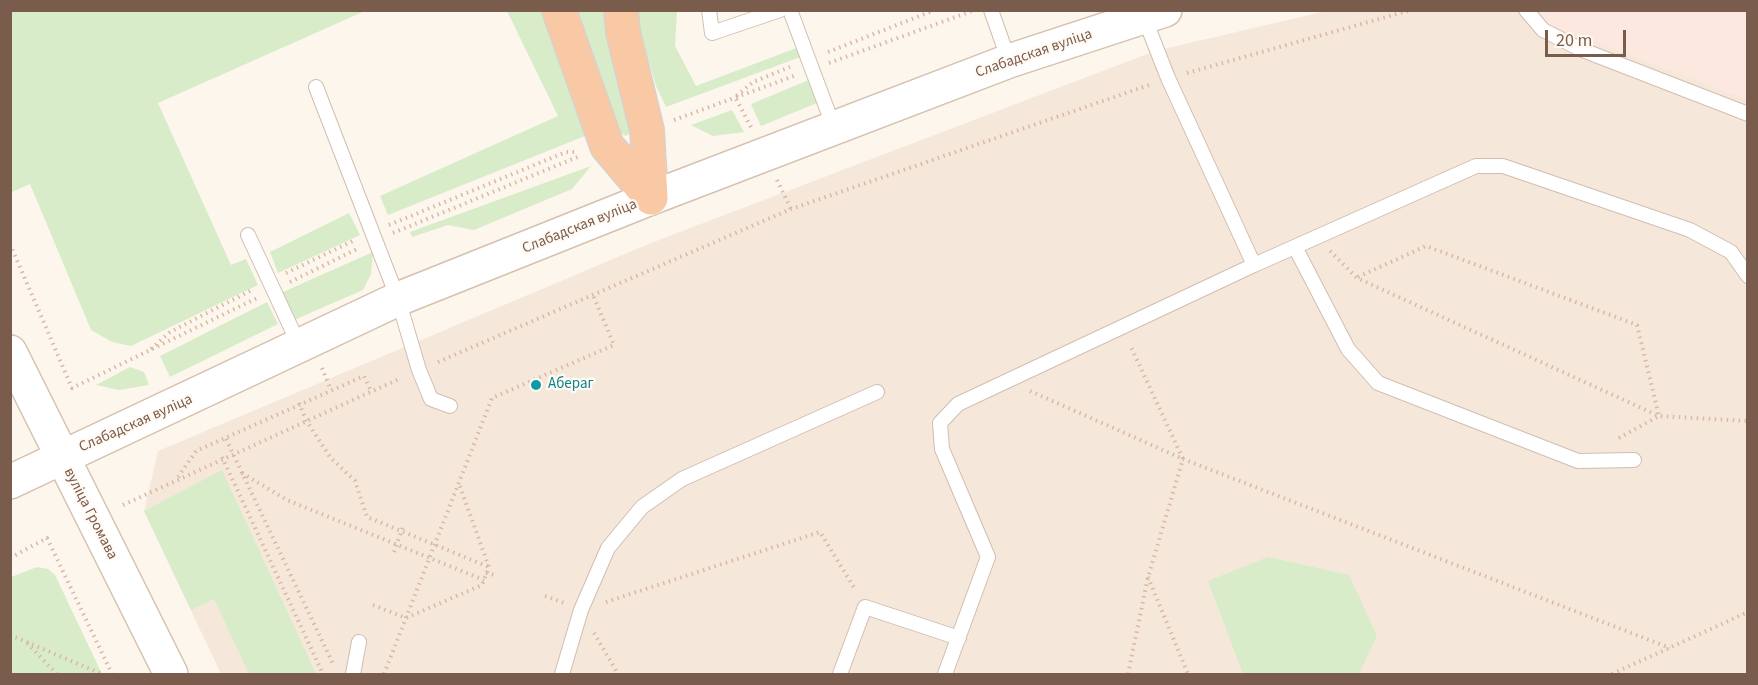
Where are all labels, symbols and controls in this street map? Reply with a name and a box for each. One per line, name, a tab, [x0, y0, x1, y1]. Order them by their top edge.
scale bar	[1548, 18, 1629, 56]
street label: Слабадская вуліца	[973, 26, 1095, 82]
text: 20 m	[1556, 28, 1592, 53]
street label: Слабадская вуліца	[520, 196, 640, 258]
place label: Абераг	[548, 376, 594, 394]
marker: Абераг	[529, 378, 543, 392]
street label: Слабадская вуліца	[77, 391, 195, 457]
street label: вуліца Громава	[59, 465, 121, 563]

